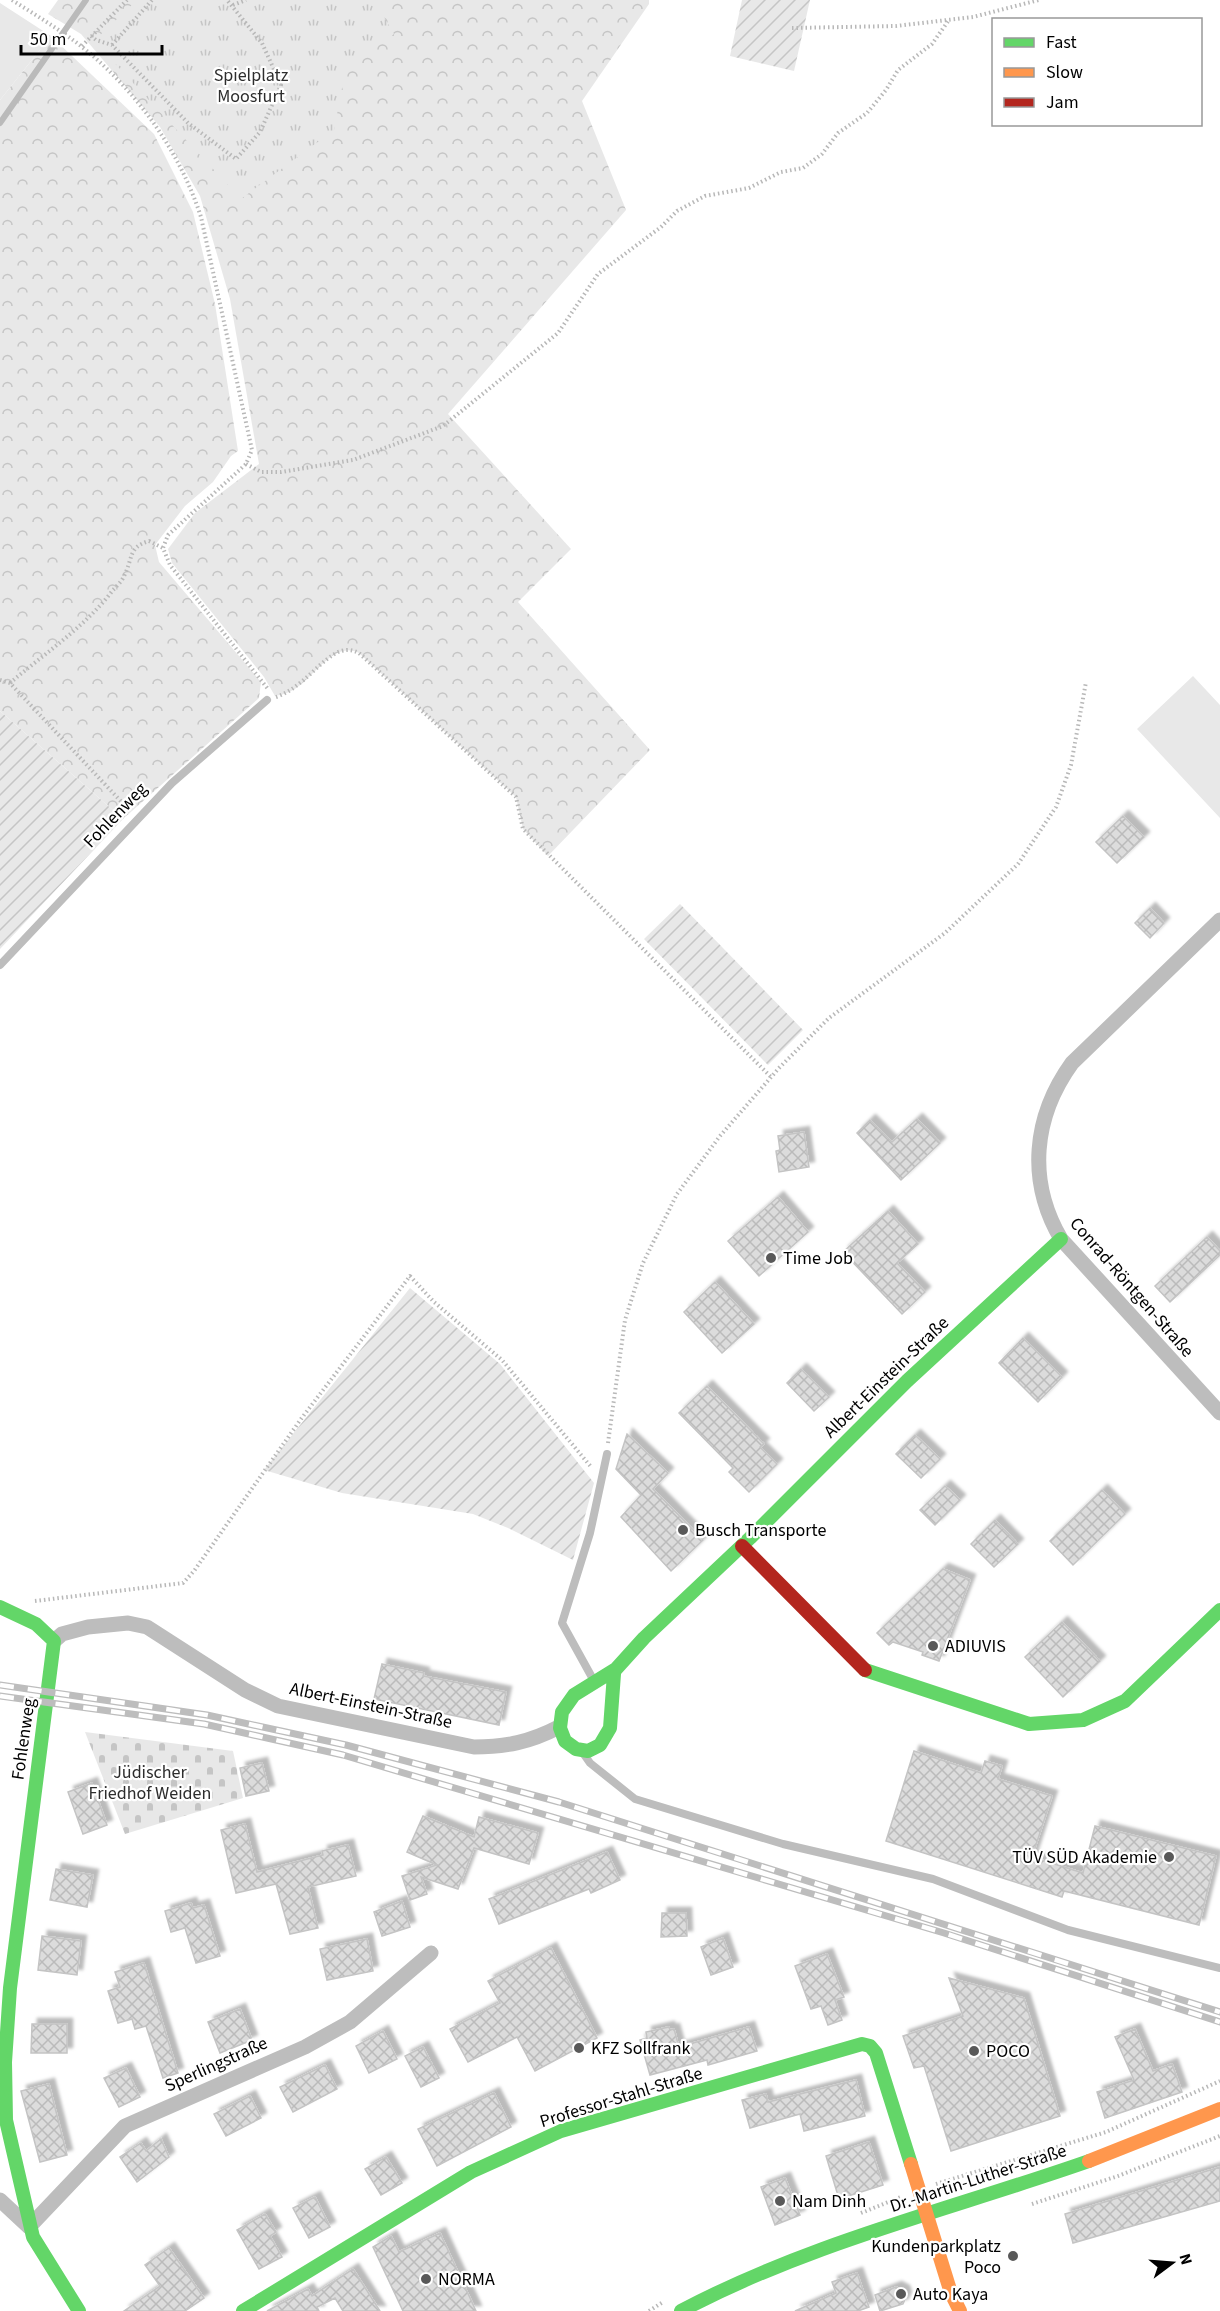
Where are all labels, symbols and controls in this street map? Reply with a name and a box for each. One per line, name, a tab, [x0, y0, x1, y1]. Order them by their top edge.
scale bar	[21, 18, 162, 56]
legend	[992, 18, 1202, 126]
text: 50 m	[30, 27, 66, 52]
text: Fast	[1046, 30, 1077, 55]
text: Slow	[1046, 60, 1083, 85]
park label: Spielplatz Moosfurt	[214, 63, 289, 109]
text: Jam	[1046, 90, 1079, 115]
street label: Fohlenweg	[78, 777, 153, 854]
street label: Conrad-Röntgen-Straße	[1064, 1212, 1200, 1363]
place label: Time Job	[783, 1246, 853, 1271]
marker: Time Job	[764, 1251, 778, 1265]
street label: Albert-Einstein-Straße	[818, 1311, 955, 1444]
place label: Busch Transporte	[695, 1518, 826, 1543]
marker: Busch Transporte	[676, 1523, 690, 1537]
place label: ADIUVIS	[945, 1634, 1006, 1659]
marker: ADIUVIS	[926, 1639, 940, 1653]
street label: Albert-Einstein-Straße	[287, 1676, 454, 1735]
street label: Fohlenweg	[5, 1697, 42, 1782]
park label: Jüdischer Friedhof Weiden	[89, 1760, 211, 1806]
place label: TÜV SÜD Akademie	[1012, 1845, 1157, 1870]
marker: TÜV SÜD Akademie	[1162, 1850, 1176, 1864]
street label: Sperlingstraße	[161, 2031, 272, 2098]
place label: KFZ Sollfrank	[591, 2036, 691, 2061]
place label: POCO	[986, 2039, 1030, 2064]
marker: KFZ Sollfrank	[572, 2041, 586, 2055]
marker: POCO	[967, 2044, 981, 2058]
street label: Professor-Stahl-Straße	[537, 2061, 706, 2134]
street label: Dr.-Martin-Luther-Straße	[887, 2138, 1070, 2219]
place label: Nam Dinh	[792, 2189, 866, 2214]
marker: Nam Dinh	[773, 2194, 787, 2208]
north arrow	[1142, 2233, 1202, 2293]
place label: Kundenparkplatz Poco	[871, 2234, 1001, 2280]
marker: Kundenparkplatz Poco	[1006, 2249, 1020, 2263]
text: N	[1173, 2251, 1197, 2267]
place label: NORMA	[438, 2267, 495, 2292]
marker: NORMA	[419, 2272, 433, 2286]
place label: Auto Kaya	[913, 2282, 988, 2307]
marker: Auto Kaya	[894, 2287, 908, 2301]

